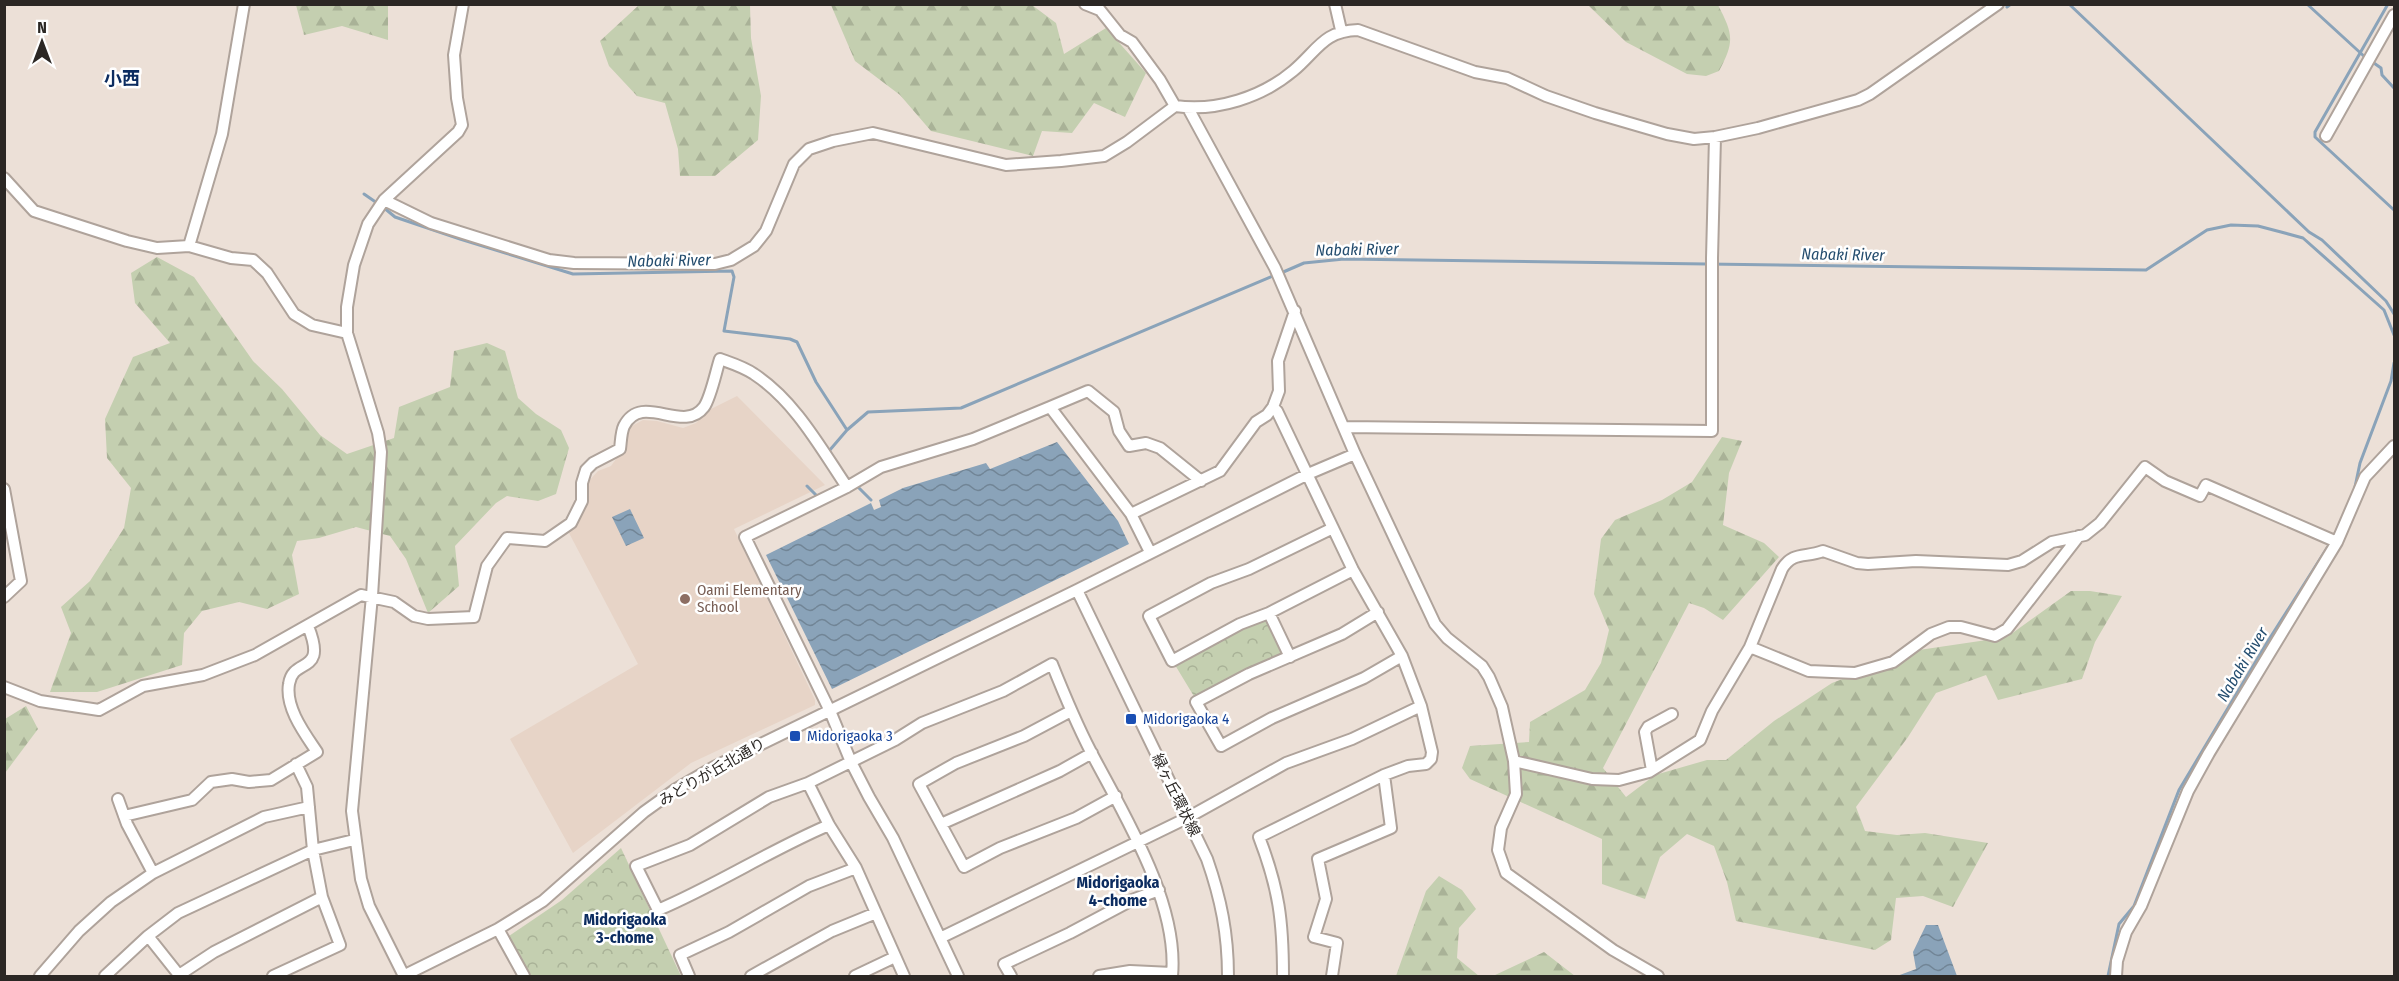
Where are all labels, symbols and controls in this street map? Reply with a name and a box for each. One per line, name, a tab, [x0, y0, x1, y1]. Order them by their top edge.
north arrow	[12, 12, 72, 72]
text: N	[37, 18, 47, 37]
district label: 小西	[104, 68, 140, 90]
water label: Nabaki River	[1315, 239, 1399, 260]
water label: Nabaki River	[1801, 244, 1885, 265]
water label: Nabaki River	[627, 250, 711, 271]
place label: Oami Elementary School	[697, 581, 802, 616]
marker: Oami Elementary School	[678, 592, 692, 606]
water label: Nabaki River	[2213, 623, 2272, 705]
place label: Midorigaoka 4	[1143, 710, 1229, 728]
marker: Midorigaoka 4	[1124, 712, 1138, 726]
place label: Midorigaoka 3	[807, 727, 893, 745]
marker: Midorigaoka 3	[788, 729, 802, 743]
street label: みどりが丘北通り	[656, 734, 768, 810]
street label: 緑ヶ丘環状線	[1148, 751, 1204, 839]
district label: Midorigaoka 4-chome	[1077, 873, 1159, 910]
district label: Midorigaoka 3-chome	[584, 910, 666, 947]

